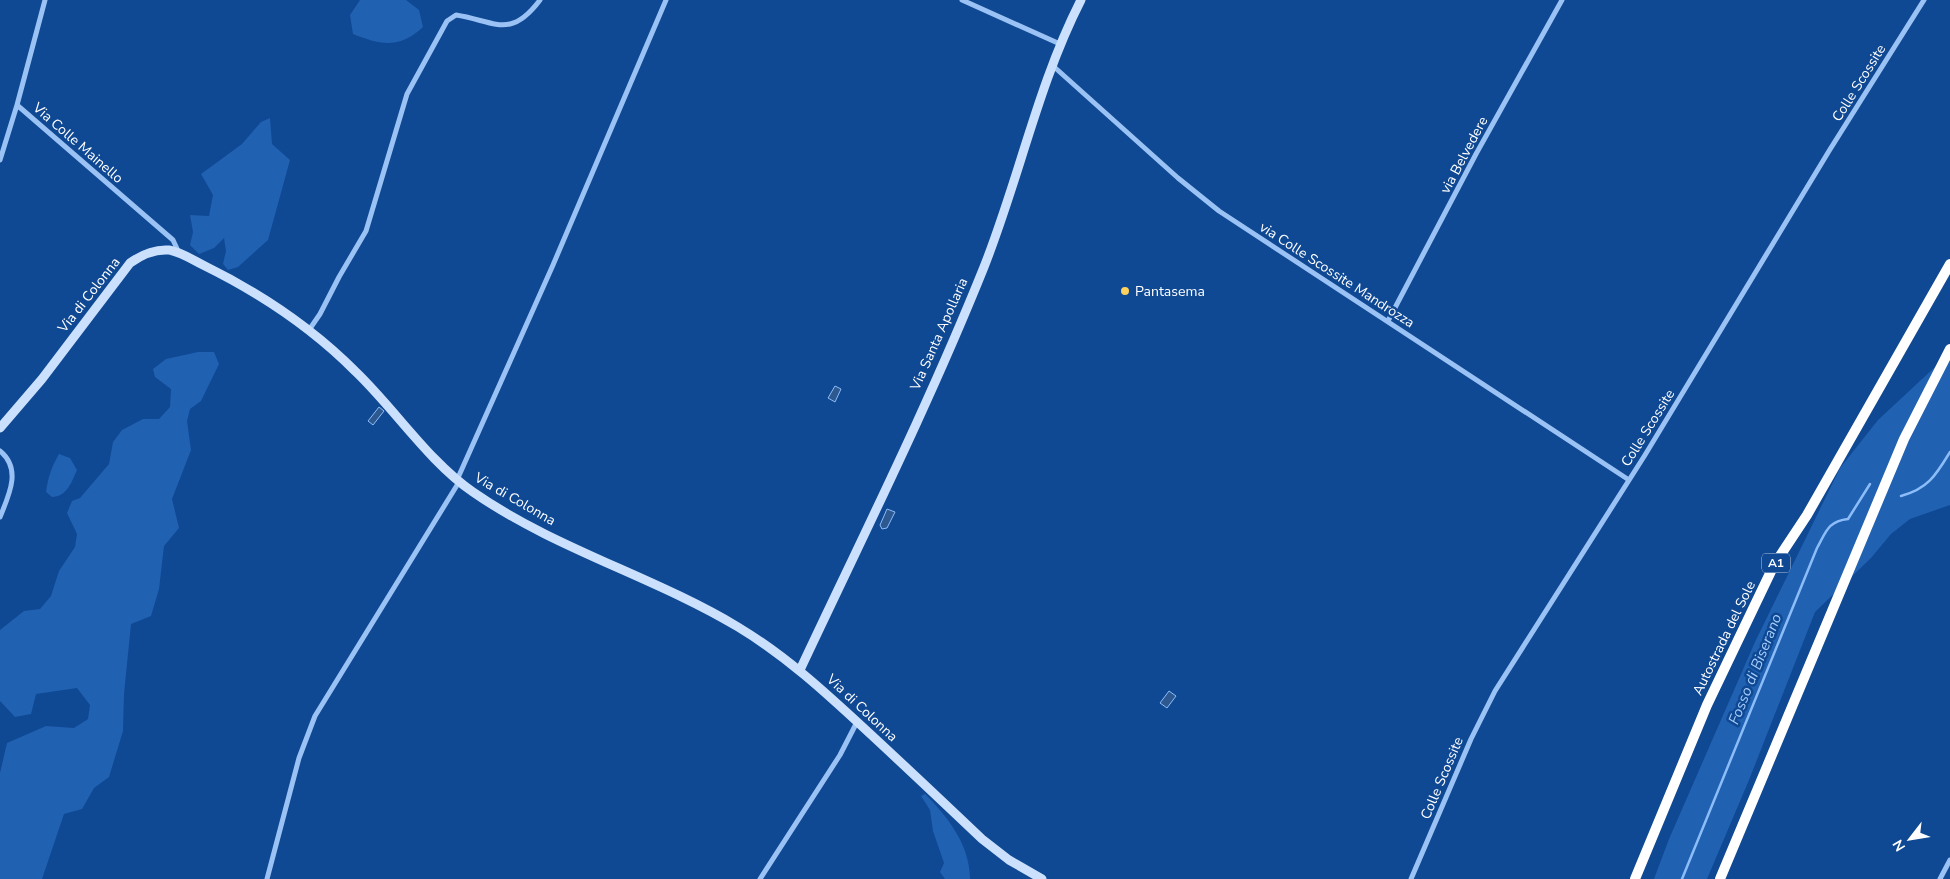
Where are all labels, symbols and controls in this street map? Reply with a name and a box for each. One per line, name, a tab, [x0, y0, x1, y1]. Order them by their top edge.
street label: Colle Scossite	[1828, 41, 1890, 125]
street label: Via Colle Mainello	[28, 98, 127, 188]
street label: via Belvedere	[1436, 113, 1492, 197]
street label: via Colle Scossite Mandrozza	[1256, 218, 1418, 332]
street label: Via di Colonna	[53, 253, 124, 337]
street label: Via Santa Apollaria	[905, 275, 972, 394]
place label: Pantasema	[1135, 282, 1205, 301]
marker: Pantasema	[1119, 285, 1131, 297]
street label: Colle Scossite	[1617, 386, 1679, 470]
street label: Via di Colonna	[470, 468, 559, 530]
road number: A1	[1762, 554, 1790, 572]
street label: Autostrada del Sole	[1688, 578, 1760, 698]
water label: Fosso di Biserano	[1724, 611, 1786, 727]
street label: Via di Colonna	[822, 669, 902, 746]
street label: Colle Scossite	[1416, 734, 1468, 822]
north arrow	[1885, 814, 1935, 864]
text: N	[1888, 836, 1910, 855]

